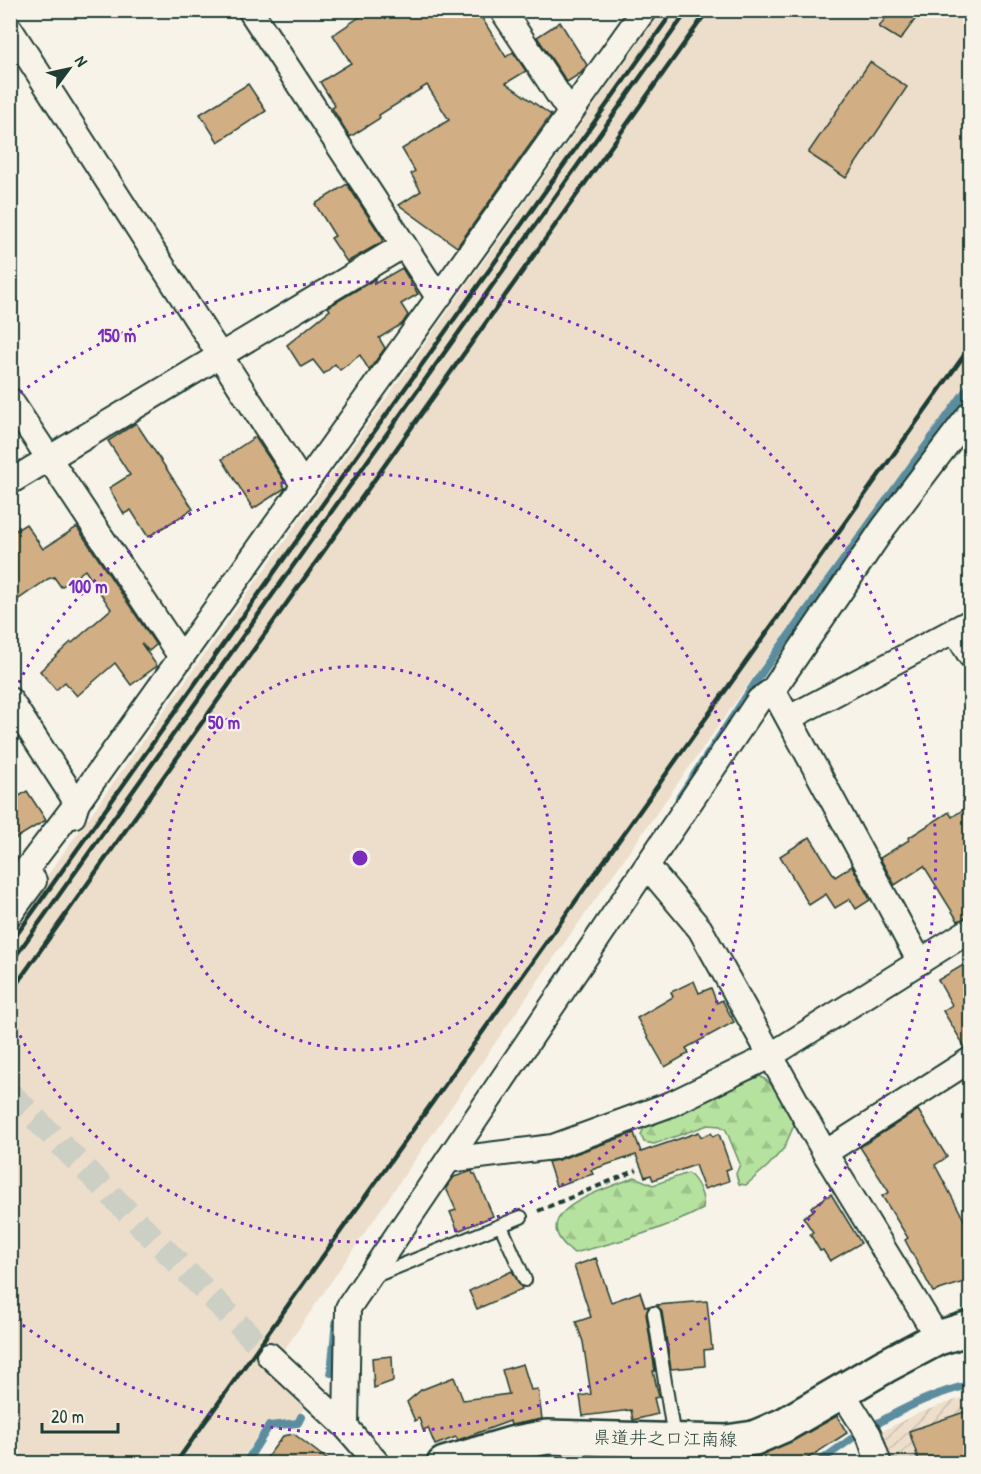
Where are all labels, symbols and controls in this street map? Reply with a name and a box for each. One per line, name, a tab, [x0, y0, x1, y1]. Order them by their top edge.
north arrow	[39, 39, 99, 99]
text: N	[70, 51, 93, 71]
text: 150 m	[98, 323, 136, 348]
text: 100 m	[68, 574, 108, 599]
text: 50 m	[208, 710, 240, 735]
centre of rings	[350, 848, 370, 868]
scale bar	[42, 1396, 118, 1434]
text: 20 m	[51, 1404, 84, 1429]
street label: 県道井之口江南線	[593, 1424, 737, 1452]

